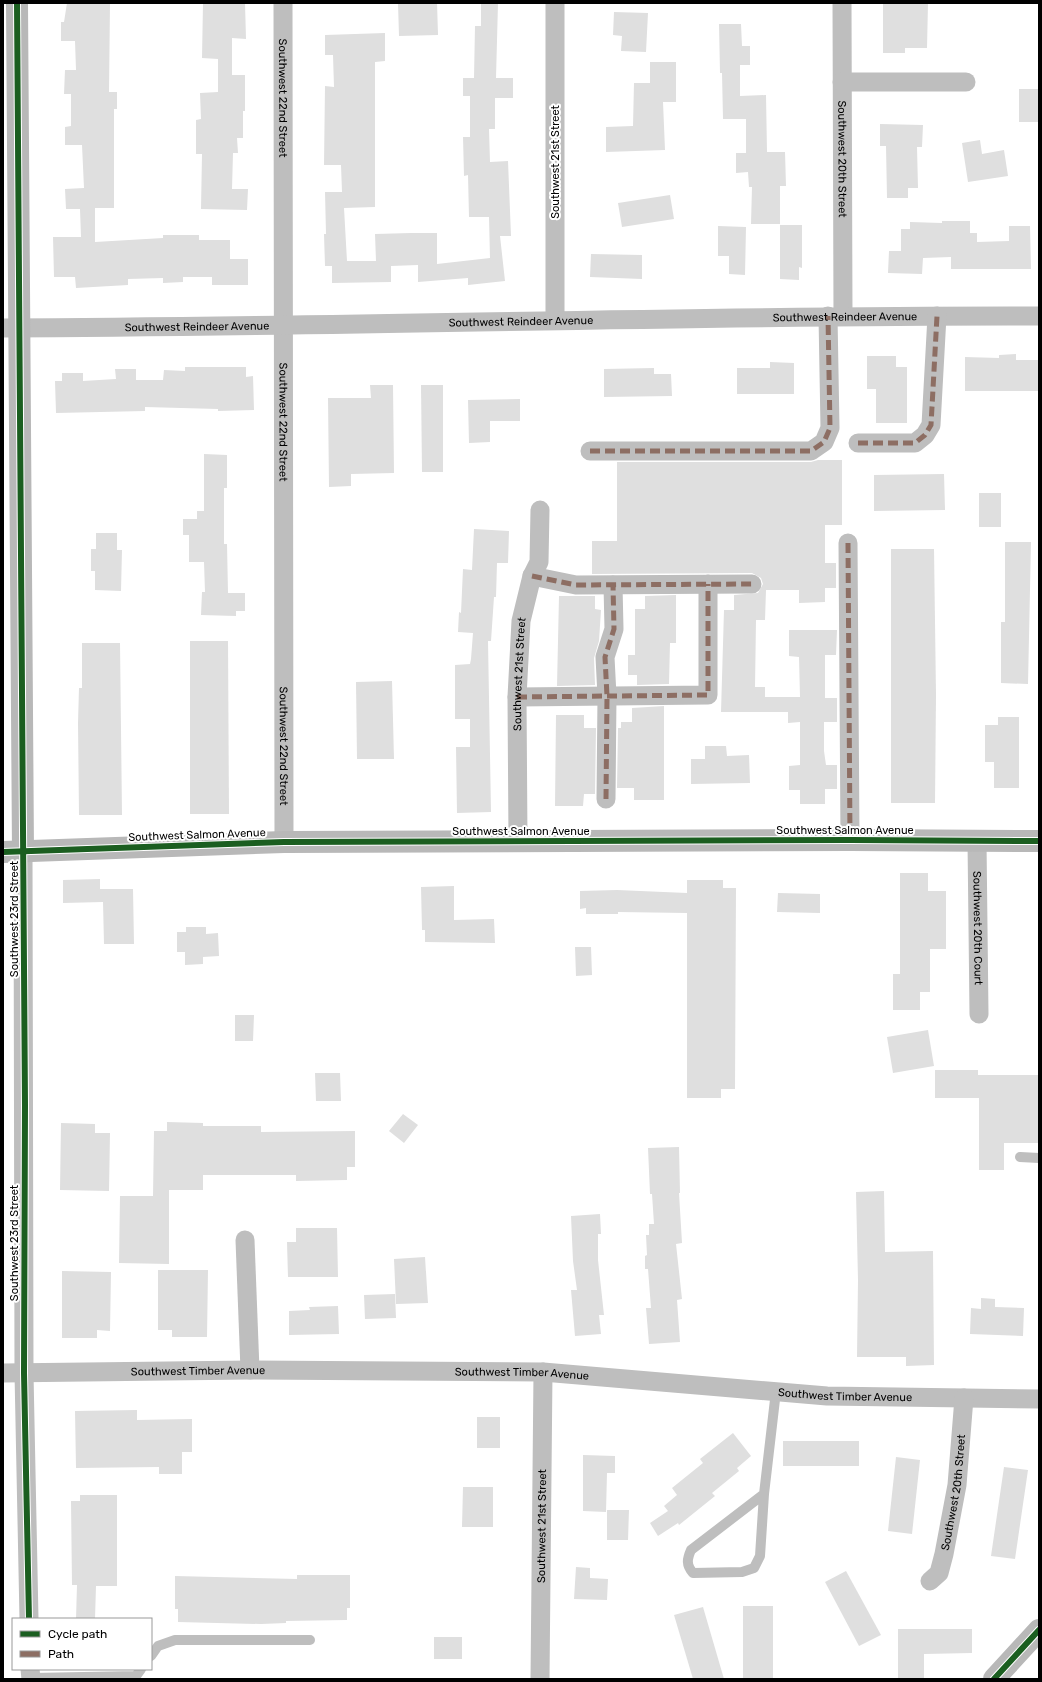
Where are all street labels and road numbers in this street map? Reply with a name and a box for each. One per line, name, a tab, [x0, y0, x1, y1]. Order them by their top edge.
street label: Southwest 22nd Street	[277, 39, 290, 158]
street label: Southwest 20th Street	[836, 100, 849, 218]
street label: Southwest 21st Street	[549, 104, 562, 219]
street label: Southwest Reindeer Avenue	[773, 310, 917, 324]
street label: Southwest Reindeer Avenue	[449, 314, 593, 329]
street label: Southwest Reindeer Avenue	[125, 319, 269, 334]
street label: Southwest 22nd Street	[277, 363, 290, 482]
street label: Southwest 21st Street	[510, 615, 528, 731]
street label: Southwest 22nd Street	[277, 687, 290, 806]
street label: Southwest Salmon Avenue	[776, 824, 914, 837]
street label: Southwest Salmon Avenue	[452, 825, 590, 838]
street label: Southwest Salmon Avenue	[128, 826, 266, 844]
street label: Southwest 23rd Street	[8, 860, 21, 977]
street label: Southwest 20th Court	[971, 871, 985, 986]
street label: Southwest 23rd Street	[8, 1184, 21, 1301]
street label: Southwest Timber Avenue	[131, 1363, 265, 1378]
street label: Southwest Timber Avenue	[455, 1365, 590, 1382]
street label: Southwest Timber Avenue	[777, 1385, 912, 1404]
street label: Southwest 20th Street	[938, 1433, 968, 1552]
street label: Southwest 21st Street	[534, 1468, 549, 1583]

